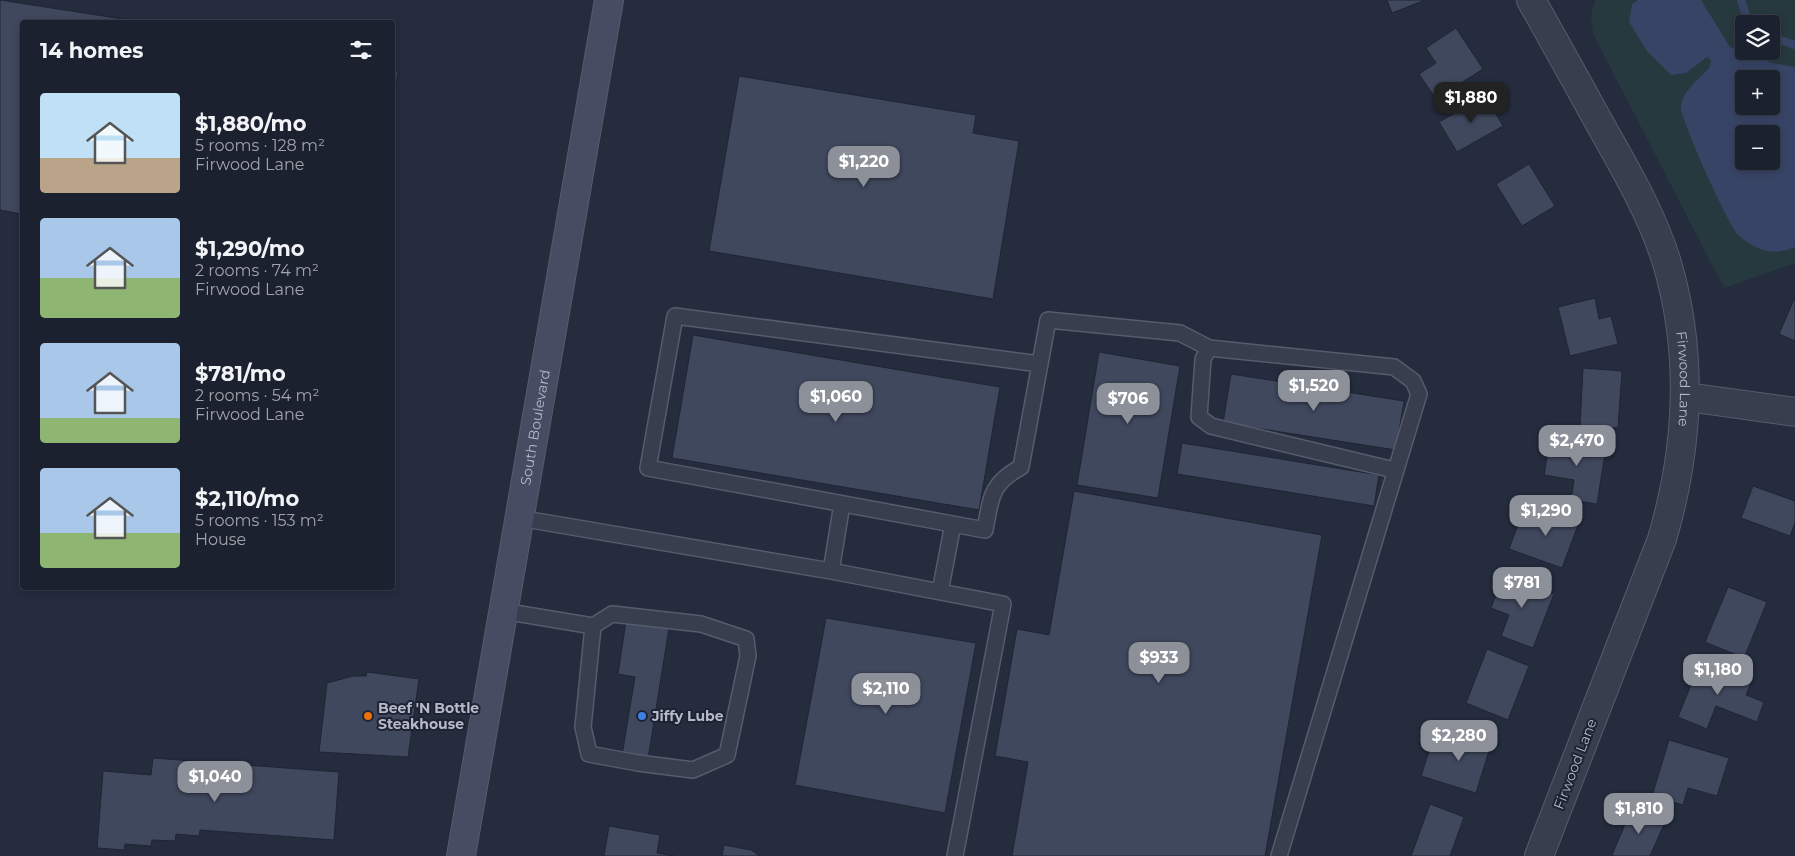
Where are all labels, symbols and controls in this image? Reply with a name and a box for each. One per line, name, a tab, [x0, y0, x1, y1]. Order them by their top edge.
map controls	[1735, 15, 1780, 170]
button: layers	[1735, 15, 1780, 60]
icon: filters	[347, 36, 375, 64]
text: 14 homes	[40, 38, 144, 63]
button: +	[1735, 70, 1780, 115]
pin: $1,880	[1430, 82, 1512, 124]
text: $1,880	[1445, 88, 1497, 107]
text: $1,880/mo	[195, 111, 306, 136]
icon: home	[80, 113, 140, 173]
button: −	[1735, 125, 1780, 170]
text: 5 rooms · 128 m²	[195, 136, 325, 155]
pin: $1,220	[823, 146, 905, 188]
text: $1,220	[839, 152, 889, 171]
text: Firwood Lane	[195, 155, 304, 174]
text: $1,290/mo	[195, 236, 305, 261]
icon: home	[80, 238, 140, 298]
text: 2 rooms · 74 m²	[195, 261, 319, 280]
text: Firwood Lane	[195, 280, 304, 299]
street label: Firwood Lane	[1672, 330, 1694, 427]
text: $781/mo	[195, 361, 286, 386]
icon: home	[80, 363, 140, 423]
street label: South Boulevard	[516, 368, 554, 487]
pin: $1,520	[1273, 370, 1355, 412]
text: $1,520	[1289, 376, 1339, 395]
pin: $1,060	[795, 380, 877, 423]
pin: $706	[1098, 382, 1158, 425]
text: 2 rooms · 54 m²	[195, 386, 319, 405]
text: $1,060	[810, 387, 862, 406]
text: $706	[1108, 389, 1148, 408]
text: Firwood Lane	[195, 405, 304, 424]
pin: $2,470	[1536, 424, 1618, 467]
text: $2,470	[1550, 431, 1604, 450]
text: $2,110/mo	[195, 486, 299, 511]
icon: home	[80, 488, 140, 548]
pin: $1,290	[1505, 494, 1587, 537]
text: $1,290	[1520, 501, 1572, 520]
text: 5 rooms · 153 m²	[195, 511, 324, 530]
text: House	[195, 530, 246, 549]
pin: $781	[1492, 566, 1552, 609]
text: $781	[1504, 573, 1540, 592]
pin: $933	[1129, 642, 1189, 684]
text: $933	[1140, 648, 1178, 667]
pin: $1,180	[1677, 654, 1759, 696]
text: $1,180	[1694, 660, 1742, 679]
pin: $2,110	[845, 672, 927, 715]
text: $2,110	[862, 679, 910, 698]
place label: Beef 'N Bottle Steakhouse	[378, 699, 479, 733]
place label: Jiffy Lube	[651, 707, 724, 725]
marker: Beef 'N Bottle Steakhouse	[362, 710, 374, 722]
marker: Jiffy Lube	[636, 710, 648, 722]
street label: Firwood Lane	[1549, 716, 1601, 812]
pin: $2,280	[1418, 720, 1500, 762]
text: $2,280	[1431, 726, 1487, 745]
pin: $1,040	[174, 760, 256, 803]
text: $1,040	[188, 767, 242, 786]
pin: $1,810	[1598, 792, 1680, 835]
text: $1,810	[1615, 799, 1663, 818]

